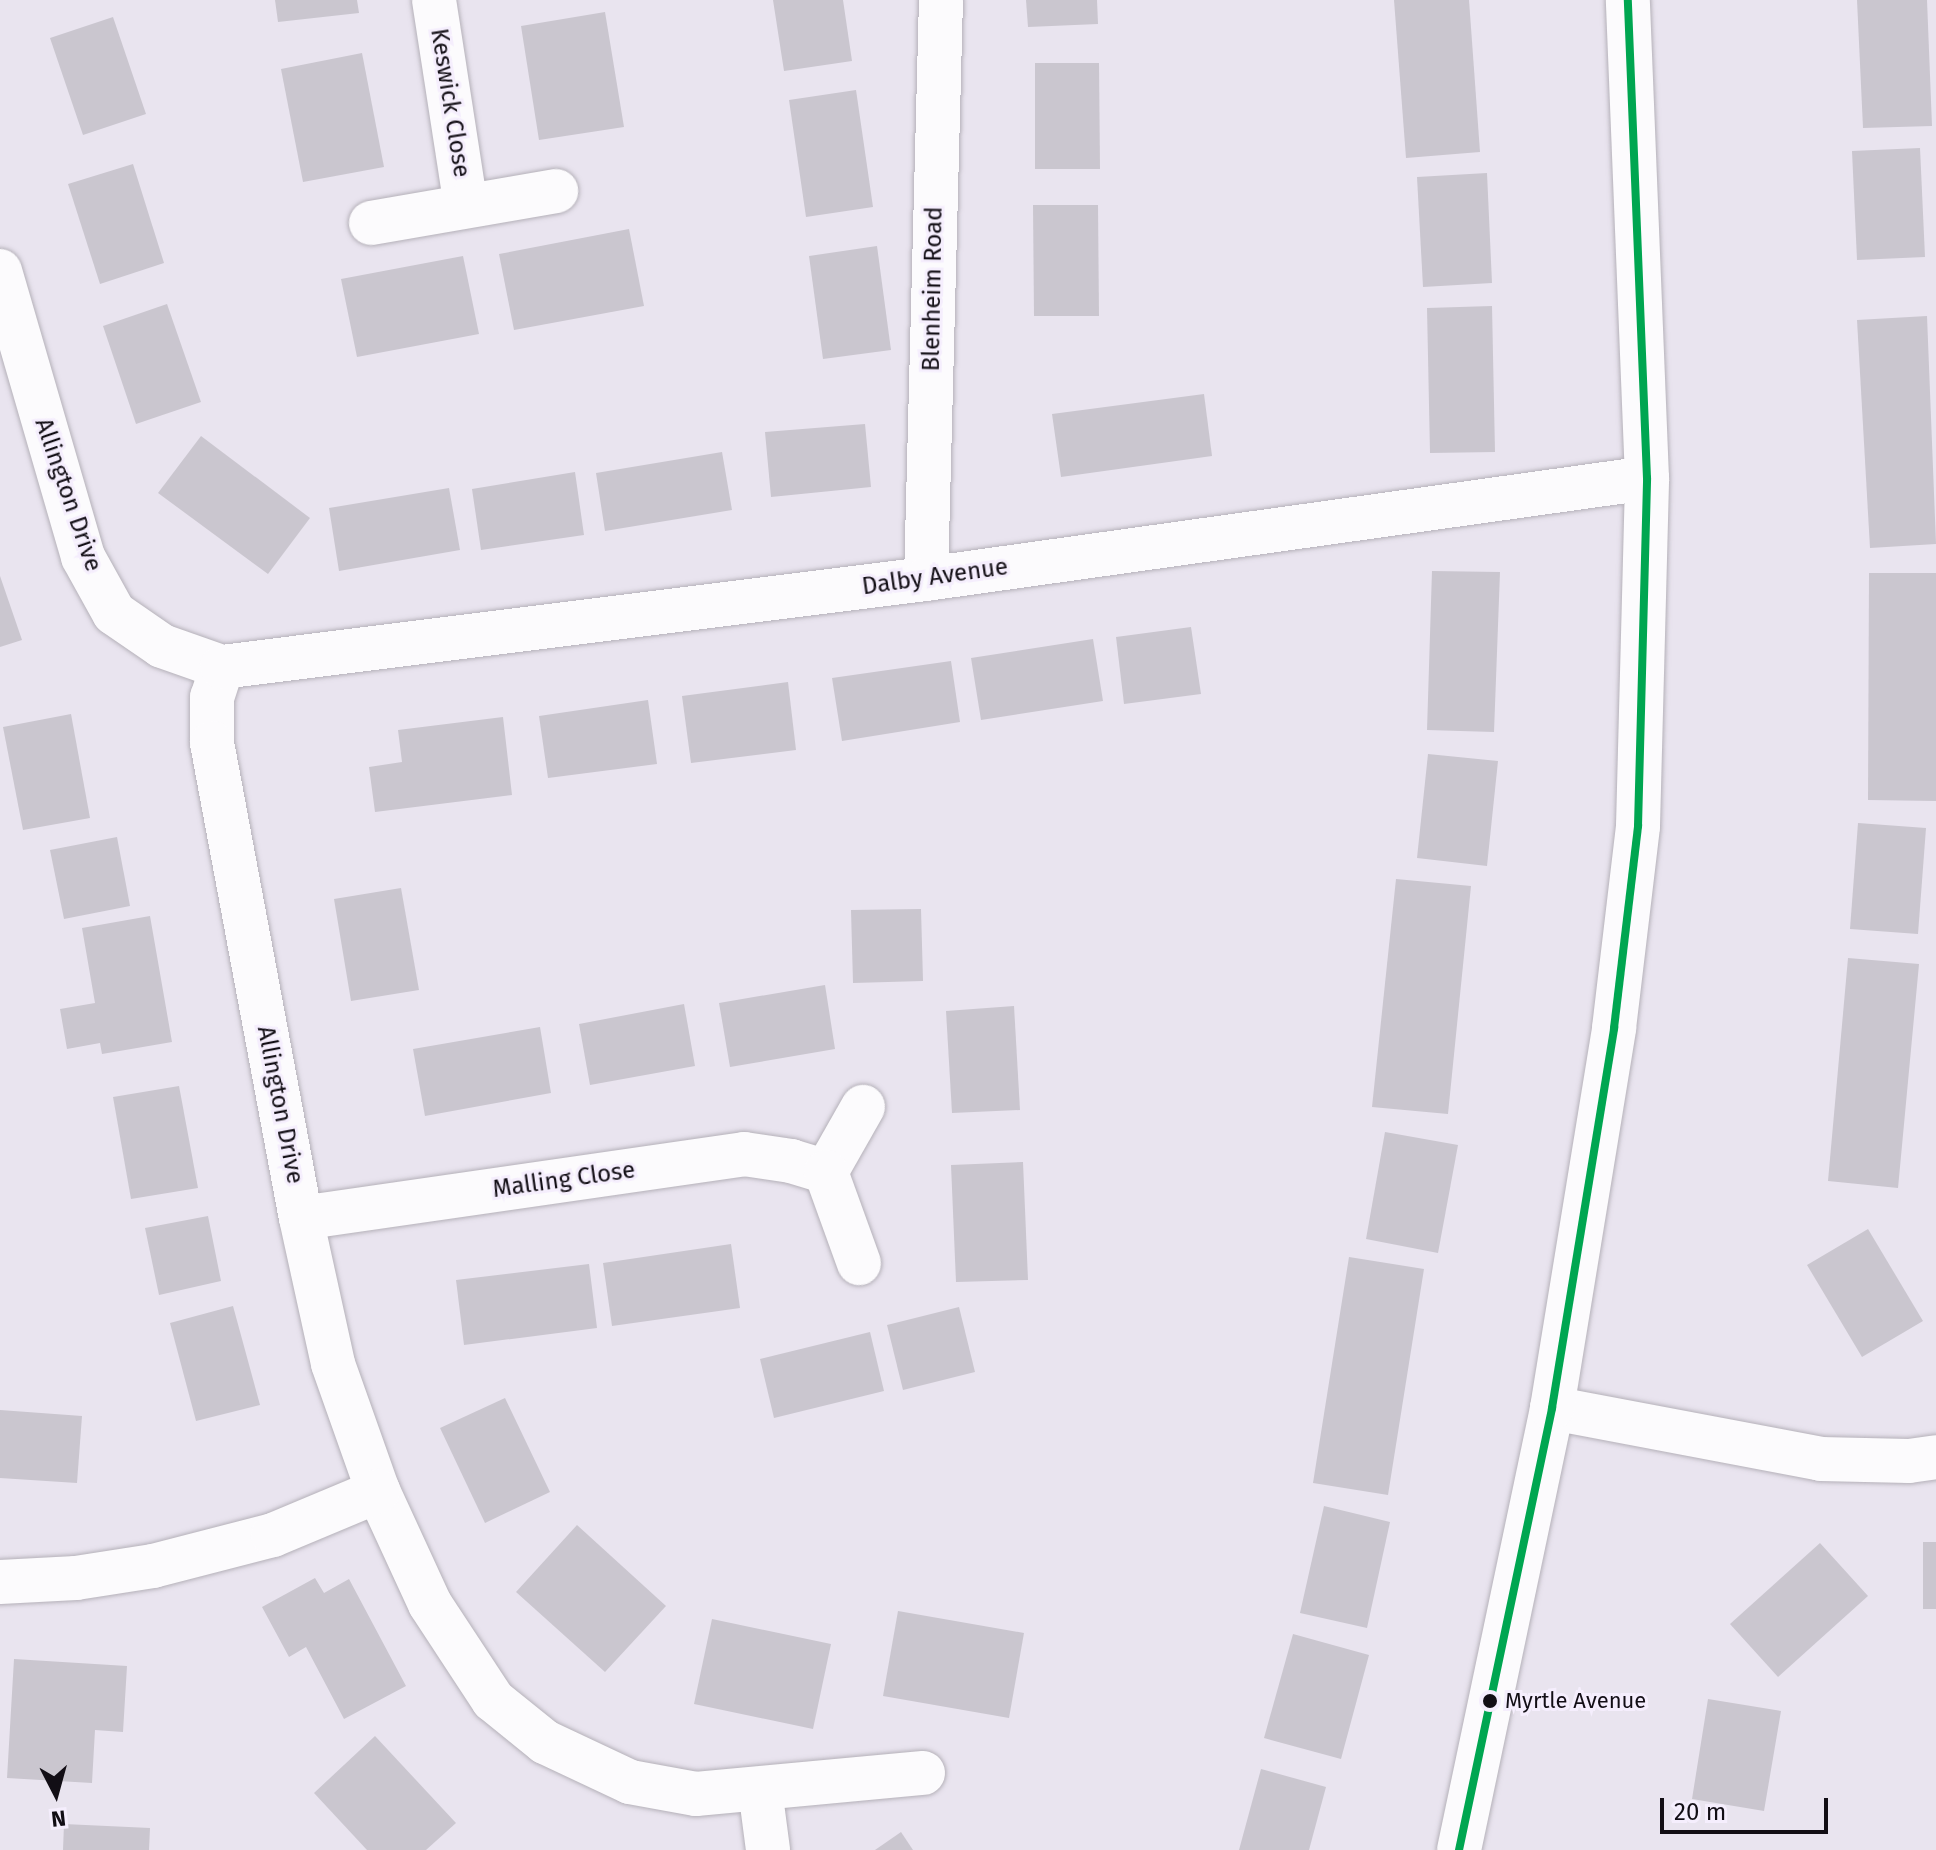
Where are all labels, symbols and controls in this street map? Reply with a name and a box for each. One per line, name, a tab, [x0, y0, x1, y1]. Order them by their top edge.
street label: Keswick Close	[424, 26, 476, 180]
street label: Blenheim Road	[917, 206, 949, 372]
street label: Allington Drive	[28, 415, 108, 575]
street label: Dalby Avenue	[860, 553, 1010, 601]
street label: Allington Drive	[251, 1024, 309, 1186]
street label: Malling Close	[491, 1156, 637, 1204]
place label: Myrtle Avenue	[1505, 1688, 1646, 1714]
marker: Myrtle Avenue	[1482, 1693, 1498, 1709]
north arrow	[16, 1754, 96, 1834]
scale bar	[1664, 1782, 1832, 1832]
text: 20 m	[1674, 1798, 1726, 1826]
text: N	[50, 1804, 67, 1833]

